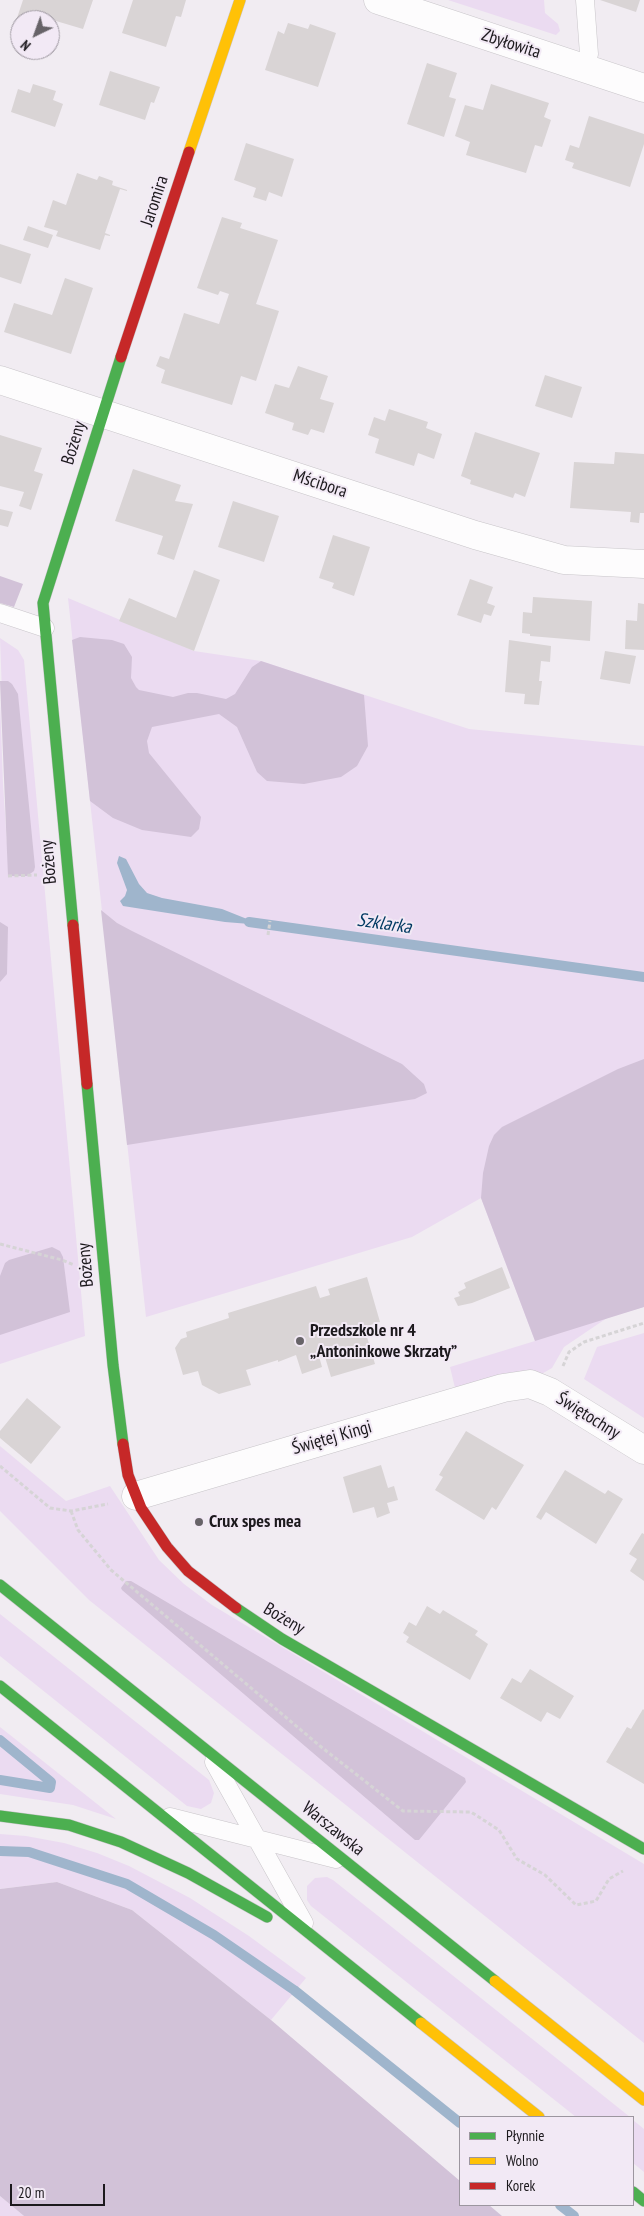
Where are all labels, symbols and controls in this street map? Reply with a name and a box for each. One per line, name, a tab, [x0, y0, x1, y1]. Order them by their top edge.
north arrow	[10, 10, 60, 60]
street label: Zbyłowita	[479, 24, 543, 64]
text: N	[17, 36, 34, 55]
street label: Jaromira	[137, 173, 173, 229]
street label: Bożeny	[57, 419, 91, 467]
street label: Mścibora	[290, 465, 350, 503]
street label: Bożeny	[36, 839, 62, 885]
water label: Szklarka	[355, 909, 413, 939]
street label: Bożeny	[73, 1242, 99, 1288]
place label: Przedszkole nr 4 „Antoninkowe Skrzaty”	[310, 1320, 457, 1362]
marker: Przedszkole nr 4 „Antoninkowe Skrzaty”	[294, 1335, 306, 1347]
street label: Świętochny	[552, 1388, 624, 1444]
street label: Świętej Kingi	[290, 1416, 374, 1460]
place label: Crux spes mea	[209, 1511, 301, 1533]
marker: Crux spes mea	[193, 1516, 205, 1528]
street label: Bożeny	[259, 1598, 309, 1640]
street label: Warszawska	[297, 1797, 369, 1861]
legend	[459, 2116, 634, 2206]
text: Płynnie	[506, 2126, 545, 2145]
text: Wolno	[506, 2151, 539, 2170]
scale bar	[12, 2174, 108, 2206]
text: Korek	[506, 2176, 535, 2195]
text: 20 m	[18, 2183, 44, 2202]

